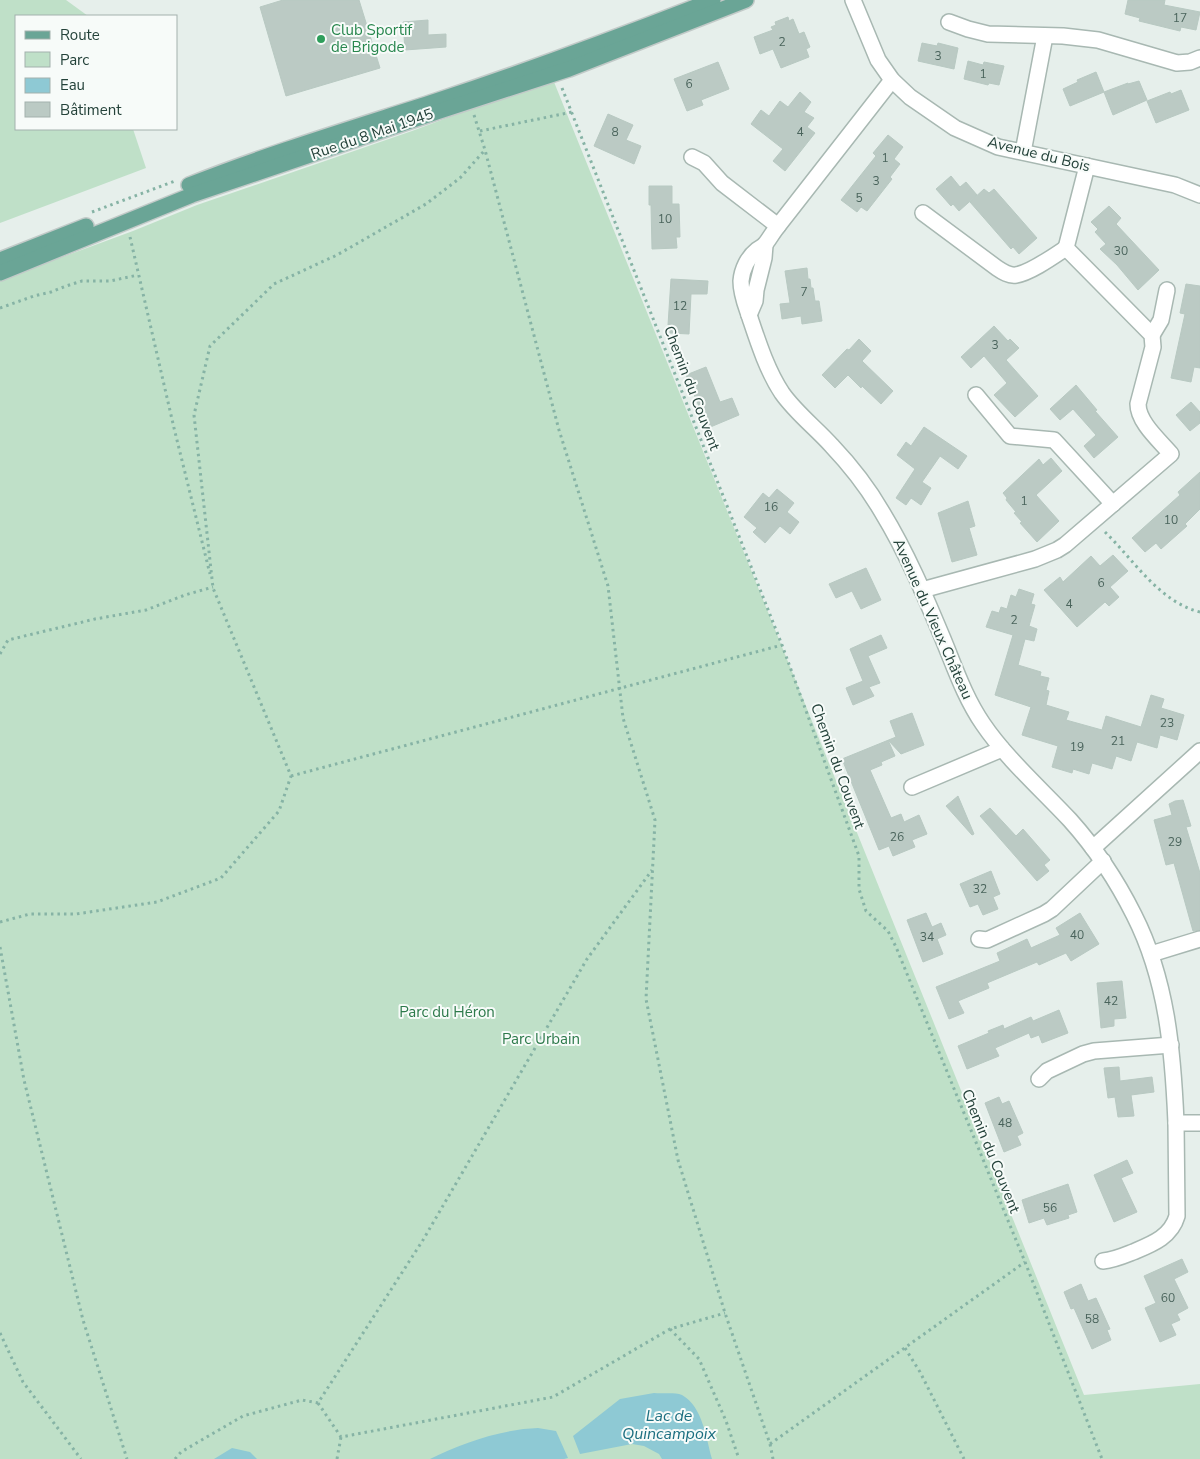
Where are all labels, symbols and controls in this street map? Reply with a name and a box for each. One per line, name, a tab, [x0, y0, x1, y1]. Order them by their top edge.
house number: 17	[1173, 10, 1187, 26]
legend	[15, 15, 178, 130]
place label: Club Sportif de Brigode	[331, 20, 413, 57]
text: Route	[60, 25, 100, 45]
marker: Club Sportif de Brigode	[315, 33, 327, 45]
house number: 2	[778, 34, 786, 50]
house number: 3	[934, 48, 942, 64]
text: Parc	[60, 50, 89, 70]
house number: 1	[979, 66, 987, 82]
text: Eau	[60, 75, 85, 95]
house number: 6	[685, 76, 693, 92]
text: Bâtiment	[60, 100, 122, 120]
street label: Rue du 8 Mai 1945	[308, 104, 436, 164]
house number: 8	[611, 124, 619, 140]
house number: 4	[796, 124, 804, 140]
street label: Avenue du Bois	[986, 132, 1092, 176]
house number: 1	[881, 150, 889, 166]
house number: 3	[872, 173, 880, 189]
house number: 5	[855, 190, 863, 206]
house number: 10	[658, 211, 672, 227]
house number: 30	[1114, 243, 1128, 259]
house number: 7	[800, 284, 808, 300]
house number: 12	[673, 298, 687, 314]
street label: Chemin du Couvent	[659, 323, 725, 454]
house number: 3	[991, 337, 999, 353]
house number: 1	[1020, 493, 1028, 509]
house number: 16	[764, 499, 778, 515]
house number: 10	[1164, 512, 1178, 528]
street label: Avenue du Vieux Château	[888, 535, 978, 703]
house number: 6	[1097, 575, 1105, 591]
house number: 4	[1065, 596, 1073, 612]
house number: 2	[1010, 612, 1018, 628]
street label: Chemin du Couvent	[806, 701, 870, 832]
house number: 23	[1160, 715, 1174, 731]
house number: 21	[1111, 733, 1125, 749]
house number: 19	[1070, 739, 1084, 755]
house number: 26	[890, 829, 904, 845]
house number: 29	[1168, 834, 1182, 850]
house number: 32	[973, 881, 987, 897]
house number: 40	[1070, 927, 1084, 943]
house number: 34	[920, 929, 934, 945]
house number: 42	[1104, 993, 1118, 1009]
park label: Parc du Héron	[399, 1002, 495, 1022]
park label: Parc Urbain	[502, 1029, 580, 1049]
street label: Chemin du Couvent	[957, 1086, 1025, 1217]
house number: 48	[998, 1115, 1012, 1131]
house number: 56	[1043, 1200, 1057, 1216]
house number: 60	[1161, 1290, 1175, 1306]
house number: 58	[1085, 1311, 1099, 1327]
water label: Lac de Quincampoix	[622, 1405, 717, 1445]

